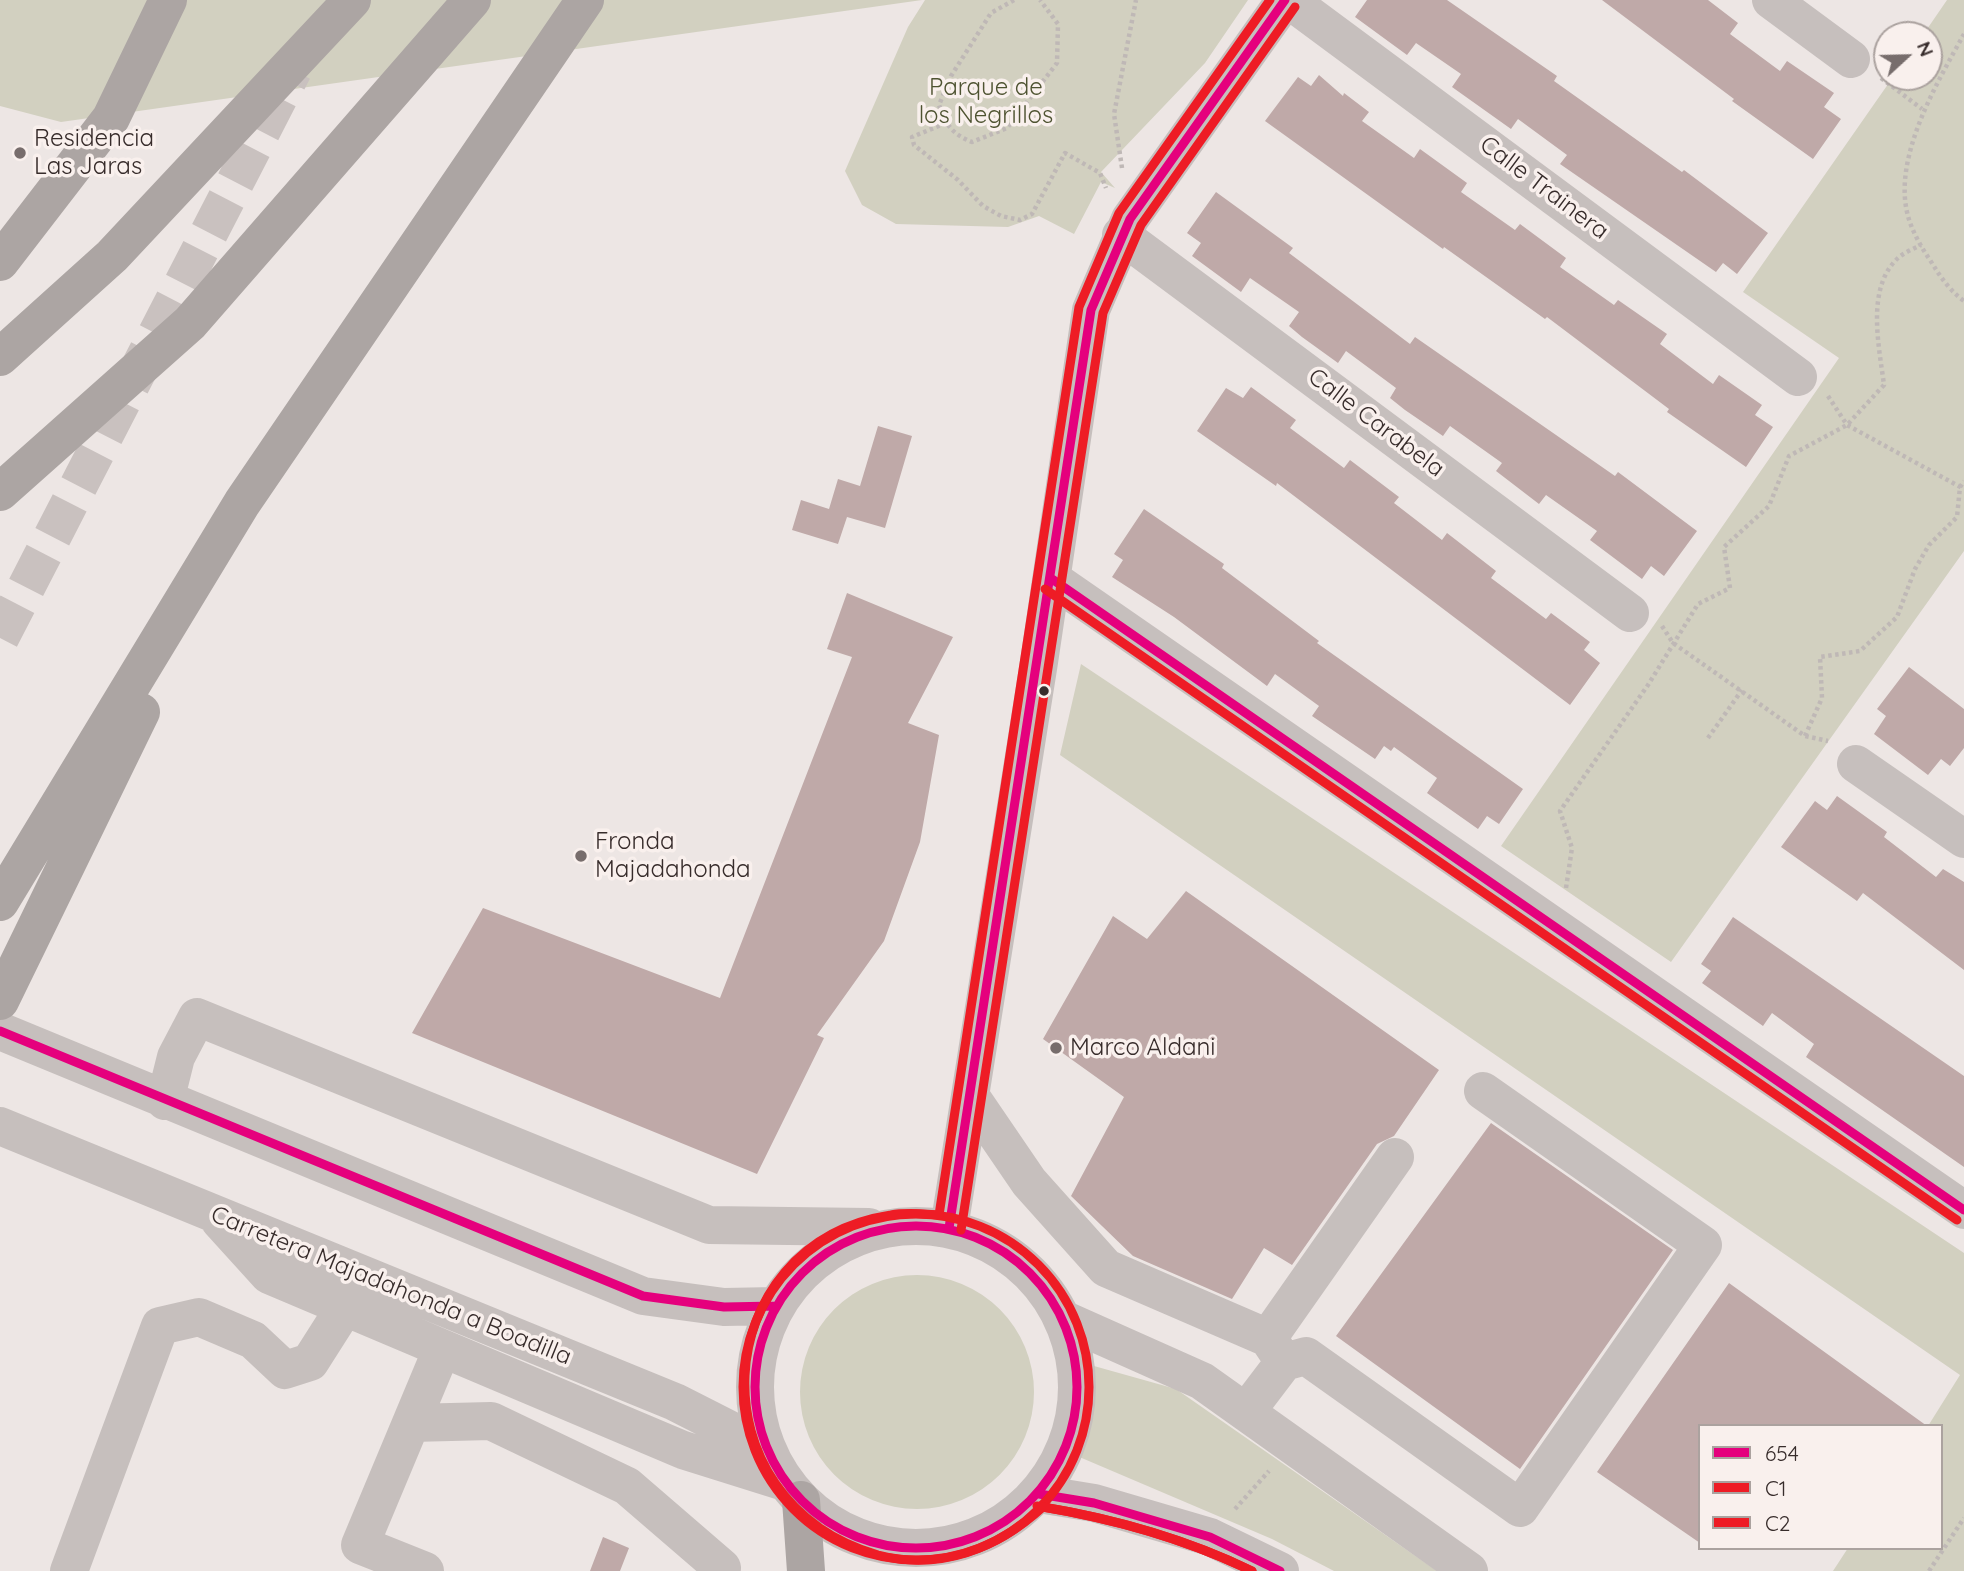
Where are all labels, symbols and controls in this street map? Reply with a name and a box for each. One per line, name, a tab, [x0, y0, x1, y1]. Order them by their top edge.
north arrow	[1873, 21, 1943, 91]
text: N	[1912, 38, 1939, 60]
park label: Parque de los Negrillos	[919, 74, 1053, 130]
place label: Residencia Las Jaras	[34, 125, 154, 181]
street label: Calle Trainera	[1474, 130, 1614, 246]
marker: Residencia Las Jaras	[12, 145, 28, 161]
street label: Calle Carabela	[1302, 362, 1450, 484]
unlabelled marker	[1037, 684, 1051, 698]
place label: Fronda Majadahonda	[595, 828, 751, 884]
marker: Fronda Majadahonda	[573, 848, 589, 864]
place label: Marco Aldani	[1070, 1034, 1215, 1062]
marker: Marco Aldani	[1048, 1040, 1064, 1056]
street label: Carretera Majadahonda a Boadilla	[206, 1200, 576, 1372]
legend	[1698, 1424, 1943, 1550]
text: 654	[1765, 1440, 1799, 1466]
text: C1	[1765, 1475, 1786, 1501]
text: C2	[1765, 1510, 1790, 1536]

